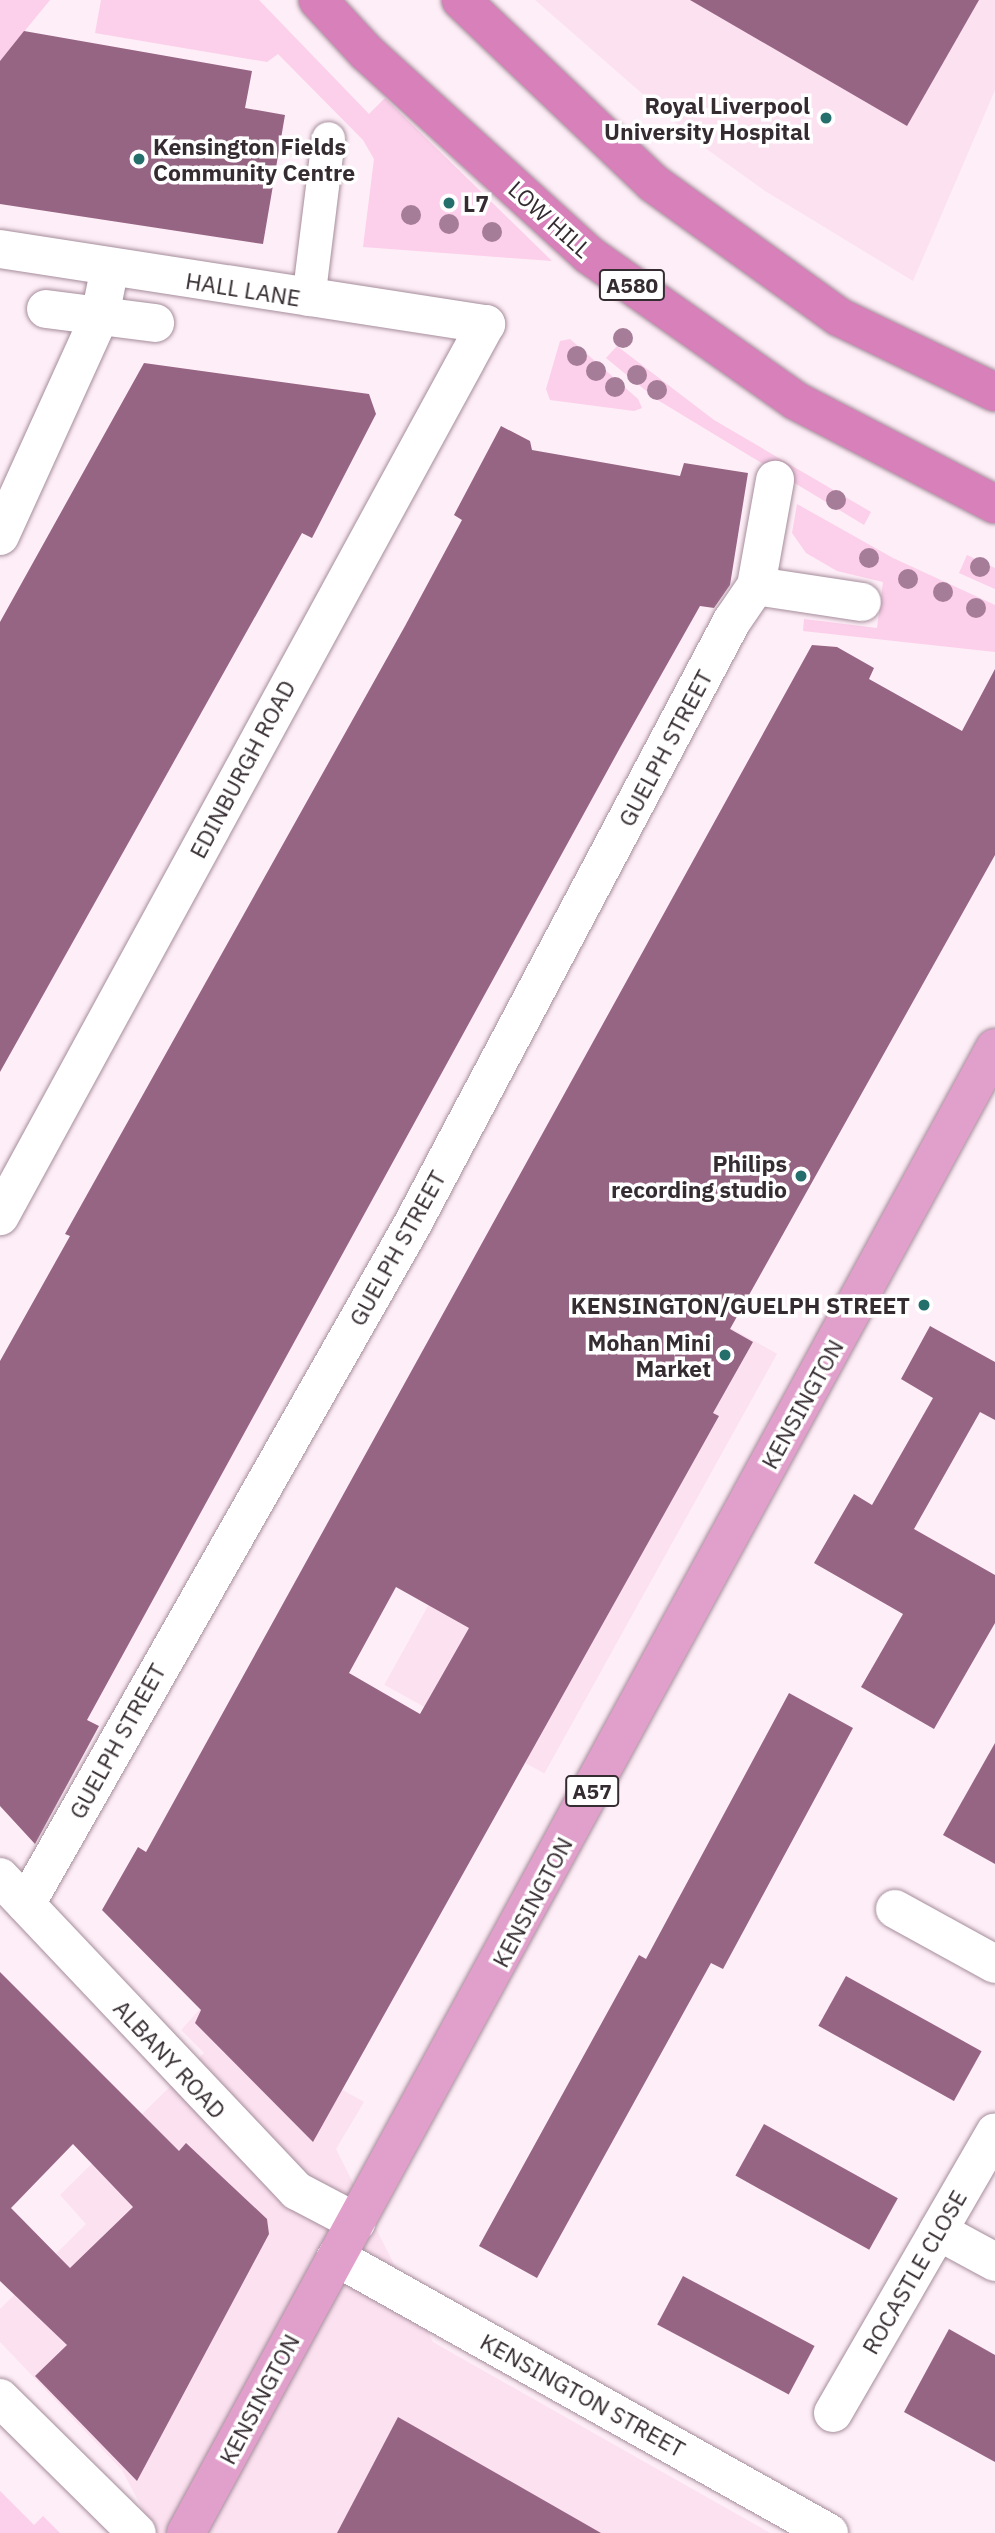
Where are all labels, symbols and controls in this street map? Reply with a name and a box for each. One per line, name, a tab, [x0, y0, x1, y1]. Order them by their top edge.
place label: Royal Liverpool University Hospital	[604, 91, 810, 145]
marker: Royal Liverpool University Hospital	[816, 108, 836, 128]
place label: Kensington Fields Community Centre	[153, 132, 355, 186]
marker: Kensington Fields Community Centre	[131, 151, 147, 167]
street label: LOW HILL	[503, 175, 597, 263]
place label: L7	[463, 189, 489, 217]
marker: L7	[441, 195, 457, 211]
street label: HALL LANE	[184, 266, 302, 312]
road number: A580	[599, 268, 665, 302]
street label: GUELPH STREET	[612, 665, 718, 831]
street label: EDINBURGH ROAD	[183, 675, 301, 863]
place label: Philips recording studio	[611, 1149, 787, 1203]
street label: GUELPH STREET	[343, 1166, 451, 1330]
marker: Philips recording studio	[793, 1168, 809, 1184]
place label: KENSINGTON/GUELPH STREET	[571, 1291, 910, 1319]
marker: KENSINGTON/GUELPH STREET	[916, 1297, 932, 1313]
place label: Mohan Mini Market	[588, 1328, 711, 1382]
street label: KENSINGTON	[755, 1335, 849, 1473]
marker: Mohan Mini Market	[717, 1347, 733, 1363]
street label: GUELPH STREET	[63, 1659, 171, 1823]
road number: A57	[564, 1774, 620, 1809]
street label: KENSINGTON	[486, 1832, 578, 1972]
street label: ALBANY ROAD	[108, 1994, 232, 2124]
street label: ROCASTLE CLOSE	[856, 2185, 972, 2359]
street label: KENSINGTON STREET	[476, 2327, 690, 2463]
street label: KENSINGTON	[213, 2329, 305, 2469]

